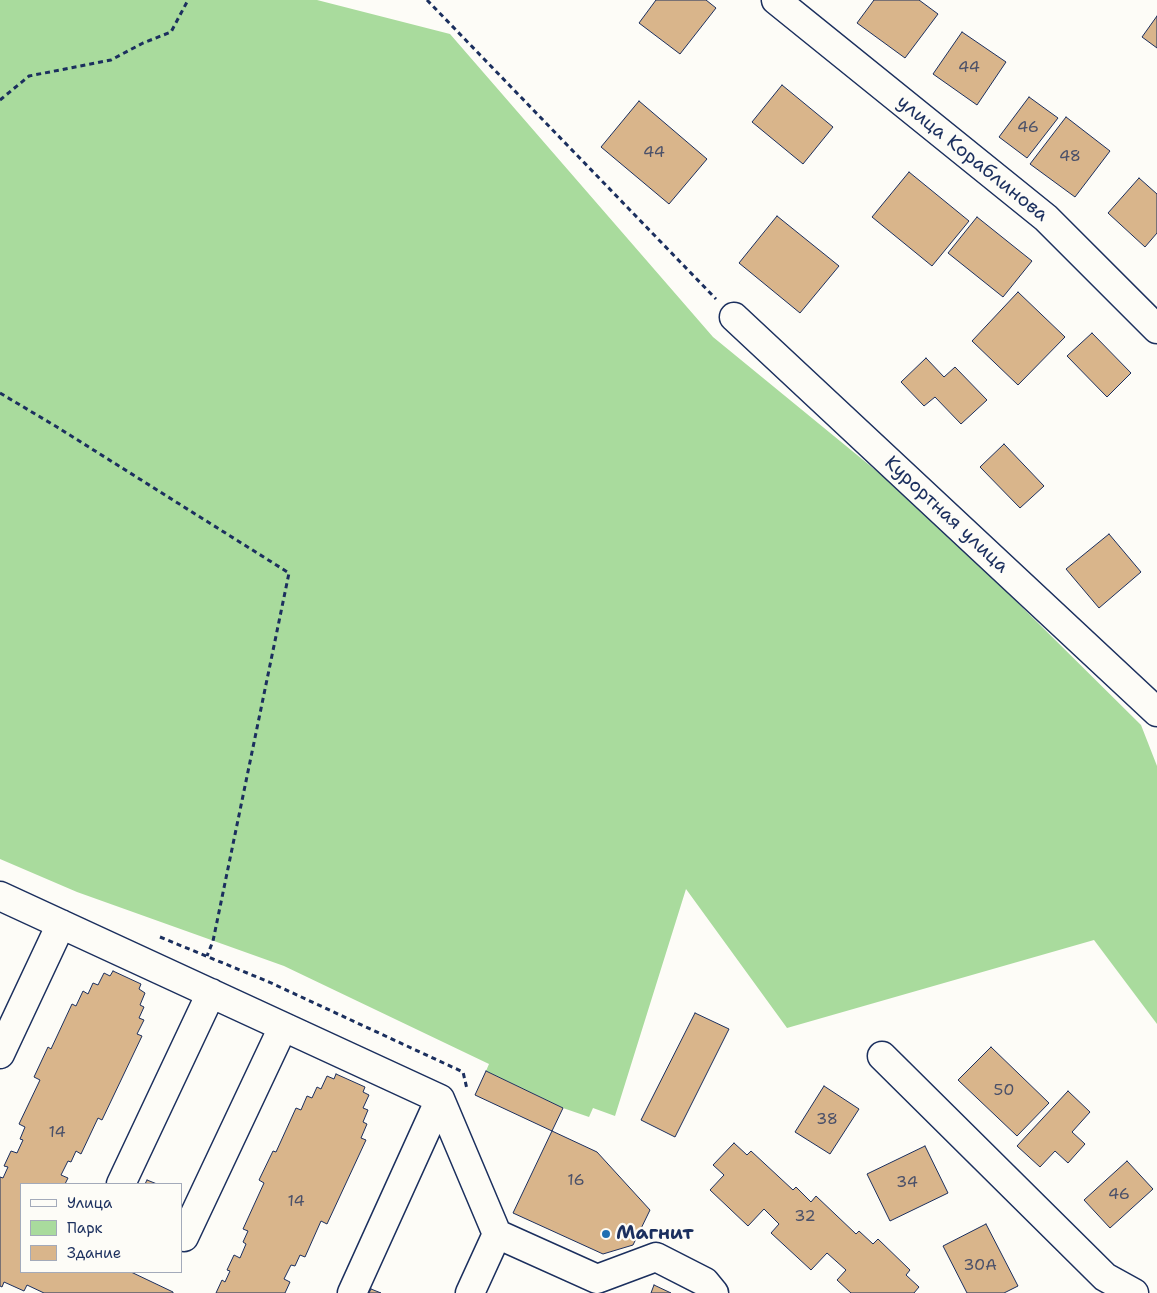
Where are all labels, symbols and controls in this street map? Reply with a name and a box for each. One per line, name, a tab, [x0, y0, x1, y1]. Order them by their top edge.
house number: 44	[958, 58, 980, 78]
street label: улица Кораблинова	[892, 91, 1052, 227]
house number: 46	[1017, 118, 1039, 138]
house number: 44	[643, 143, 665, 163]
house number: 48	[1059, 147, 1081, 167]
street label: Курортная улица	[879, 452, 1013, 578]
house number: 50	[994, 1081, 1014, 1101]
house number: 38	[816, 1110, 838, 1130]
house number: 14	[48, 1123, 66, 1143]
house number: 16	[567, 1171, 585, 1191]
house number: 34	[896, 1173, 918, 1193]
legend	[20, 1183, 182, 1273]
house number: 46	[1108, 1185, 1130, 1205]
house number: 14	[287, 1192, 305, 1212]
text: Улица	[67, 1193, 112, 1213]
house number: 32	[794, 1207, 816, 1227]
text: Парк	[67, 1218, 103, 1238]
place label: Магнит	[616, 1223, 694, 1245]
marker: Магнит	[600, 1228, 612, 1240]
text: Здание	[67, 1243, 121, 1263]
house number: 30А	[963, 1256, 997, 1276]

